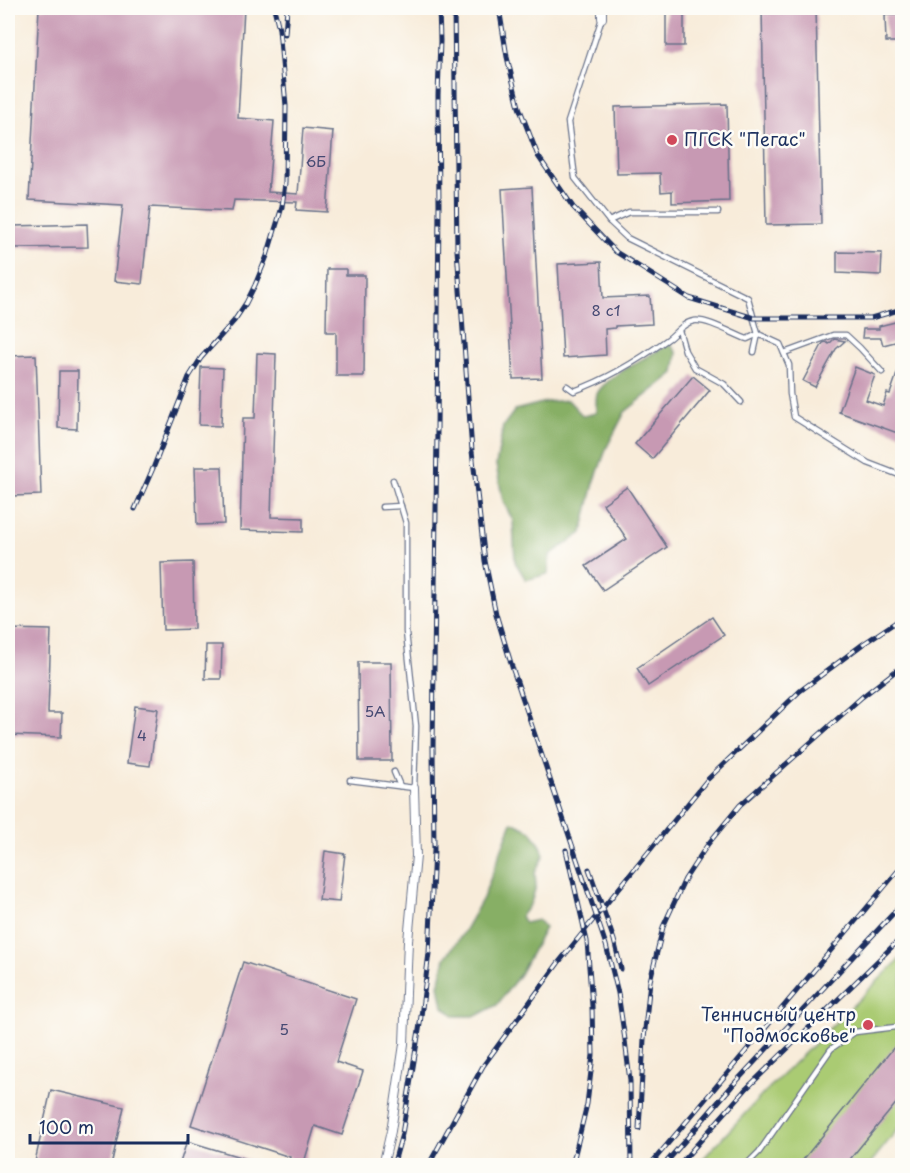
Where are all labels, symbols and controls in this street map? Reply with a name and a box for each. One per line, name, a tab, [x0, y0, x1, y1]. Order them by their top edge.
place label: ПГСК "Пегас"	[684, 125, 806, 152]
marker: ПГСК "Пегас"	[665, 133, 679, 147]
house number: 6Б	[306, 149, 326, 172]
house number: 8 с1	[592, 298, 620, 321]
house number: 5А	[364, 699, 386, 722]
house number: 4	[137, 723, 147, 746]
place label: Теннисный центр "Подмосковье"	[701, 1000, 856, 1048]
house number: 5	[279, 1017, 289, 1040]
marker: Теннисный центр "Подмосковье"	[861, 1018, 875, 1032]
scale bar	[30, 1107, 188, 1145]
text: 100 m	[39, 1113, 94, 1140]

